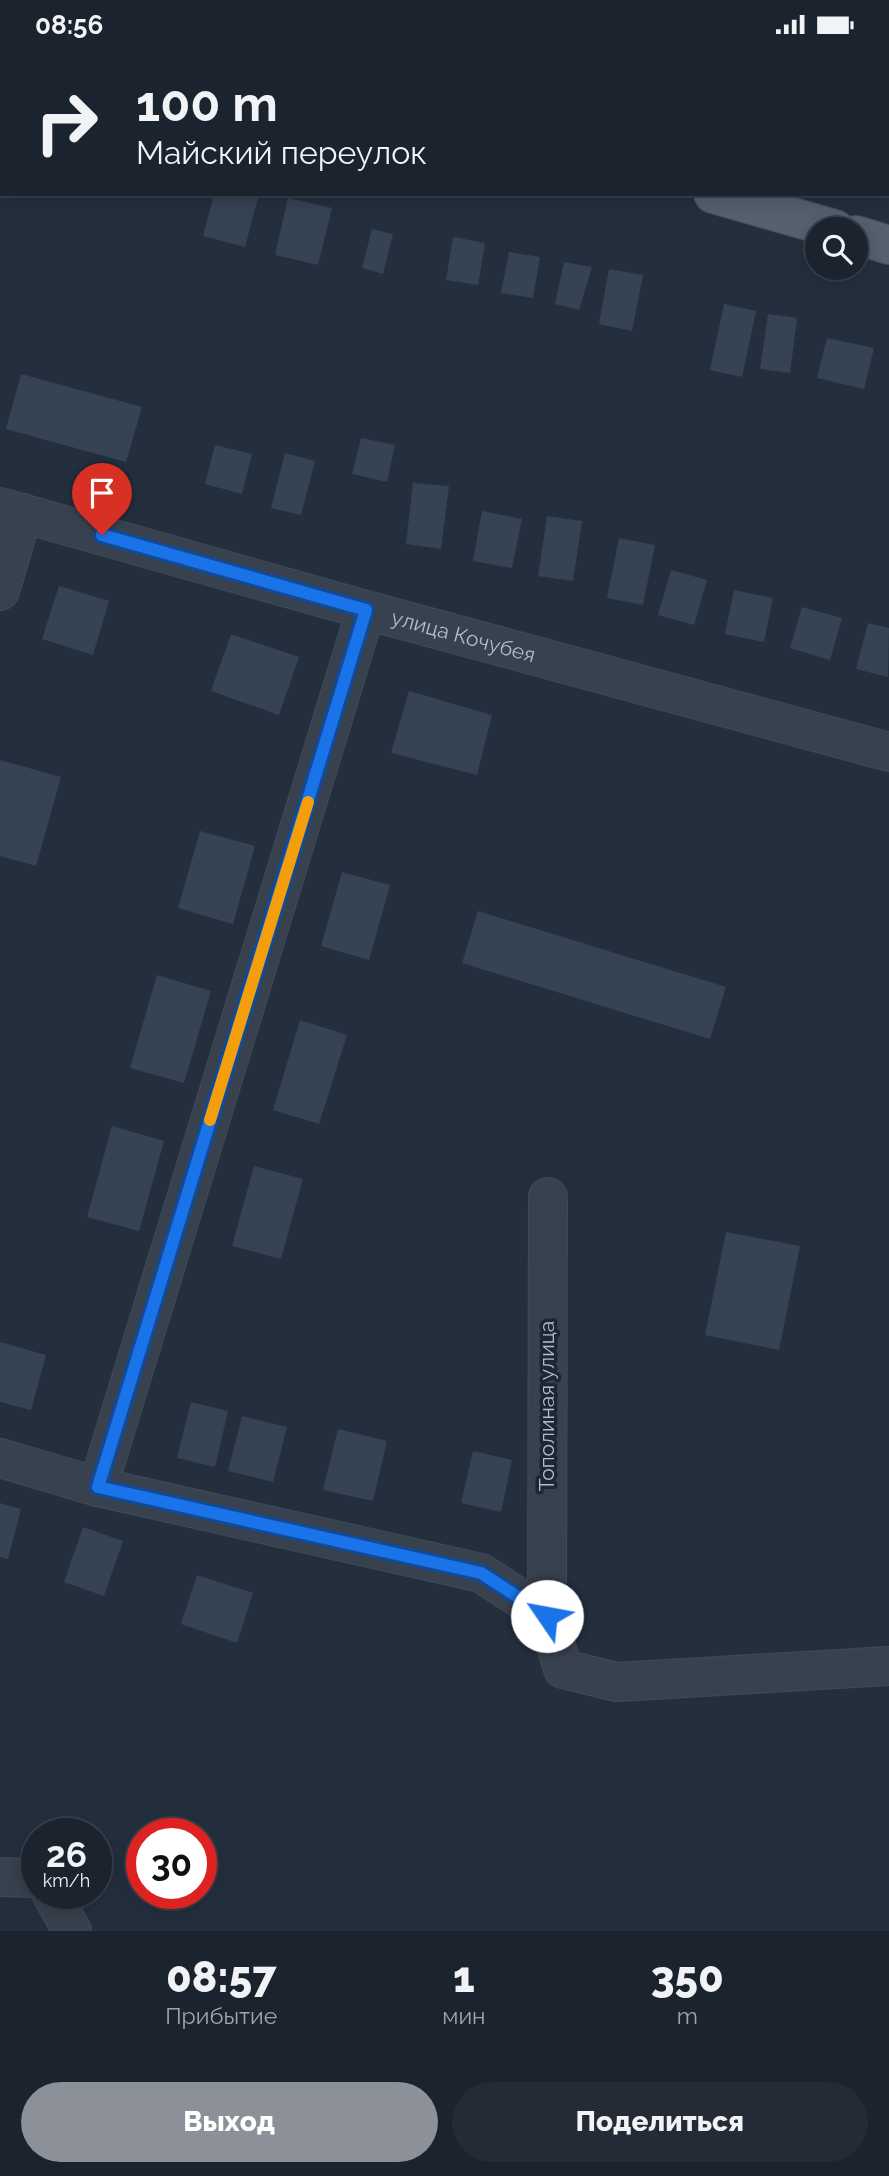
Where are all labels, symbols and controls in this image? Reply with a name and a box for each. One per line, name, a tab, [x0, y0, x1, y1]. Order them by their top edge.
text: 08:56	[35, 10, 103, 40]
text: 100 m	[136, 75, 278, 132]
icon: right	[21, 77, 112, 168]
text: Майский переулок	[136, 134, 427, 171]
map controls	[805, 217, 868, 280]
button: search	[805, 217, 868, 280]
pin	[72, 463, 132, 535]
icon: arrive	[83, 474, 121, 512]
street label: улица Кочубея	[389, 604, 538, 667]
street label: Тополиная улица	[534, 1321, 559, 1491]
position arrow	[510, 1579, 584, 1653]
speed limit sign: 30	[126, 1818, 217, 1909]
text: 26	[46, 1834, 87, 1875]
text: km/h	[43, 1870, 90, 1891]
text: 08:57	[166, 1953, 276, 2002]
text: 1	[453, 1953, 475, 2002]
text: 350	[651, 1953, 724, 2002]
text: Прибытие	[165, 2002, 277, 2029]
text: мин	[442, 2002, 486, 2029]
text: m	[677, 2002, 698, 2029]
button: Выход	[21, 2082, 438, 2162]
button: Поделиться	[452, 2082, 868, 2162]

